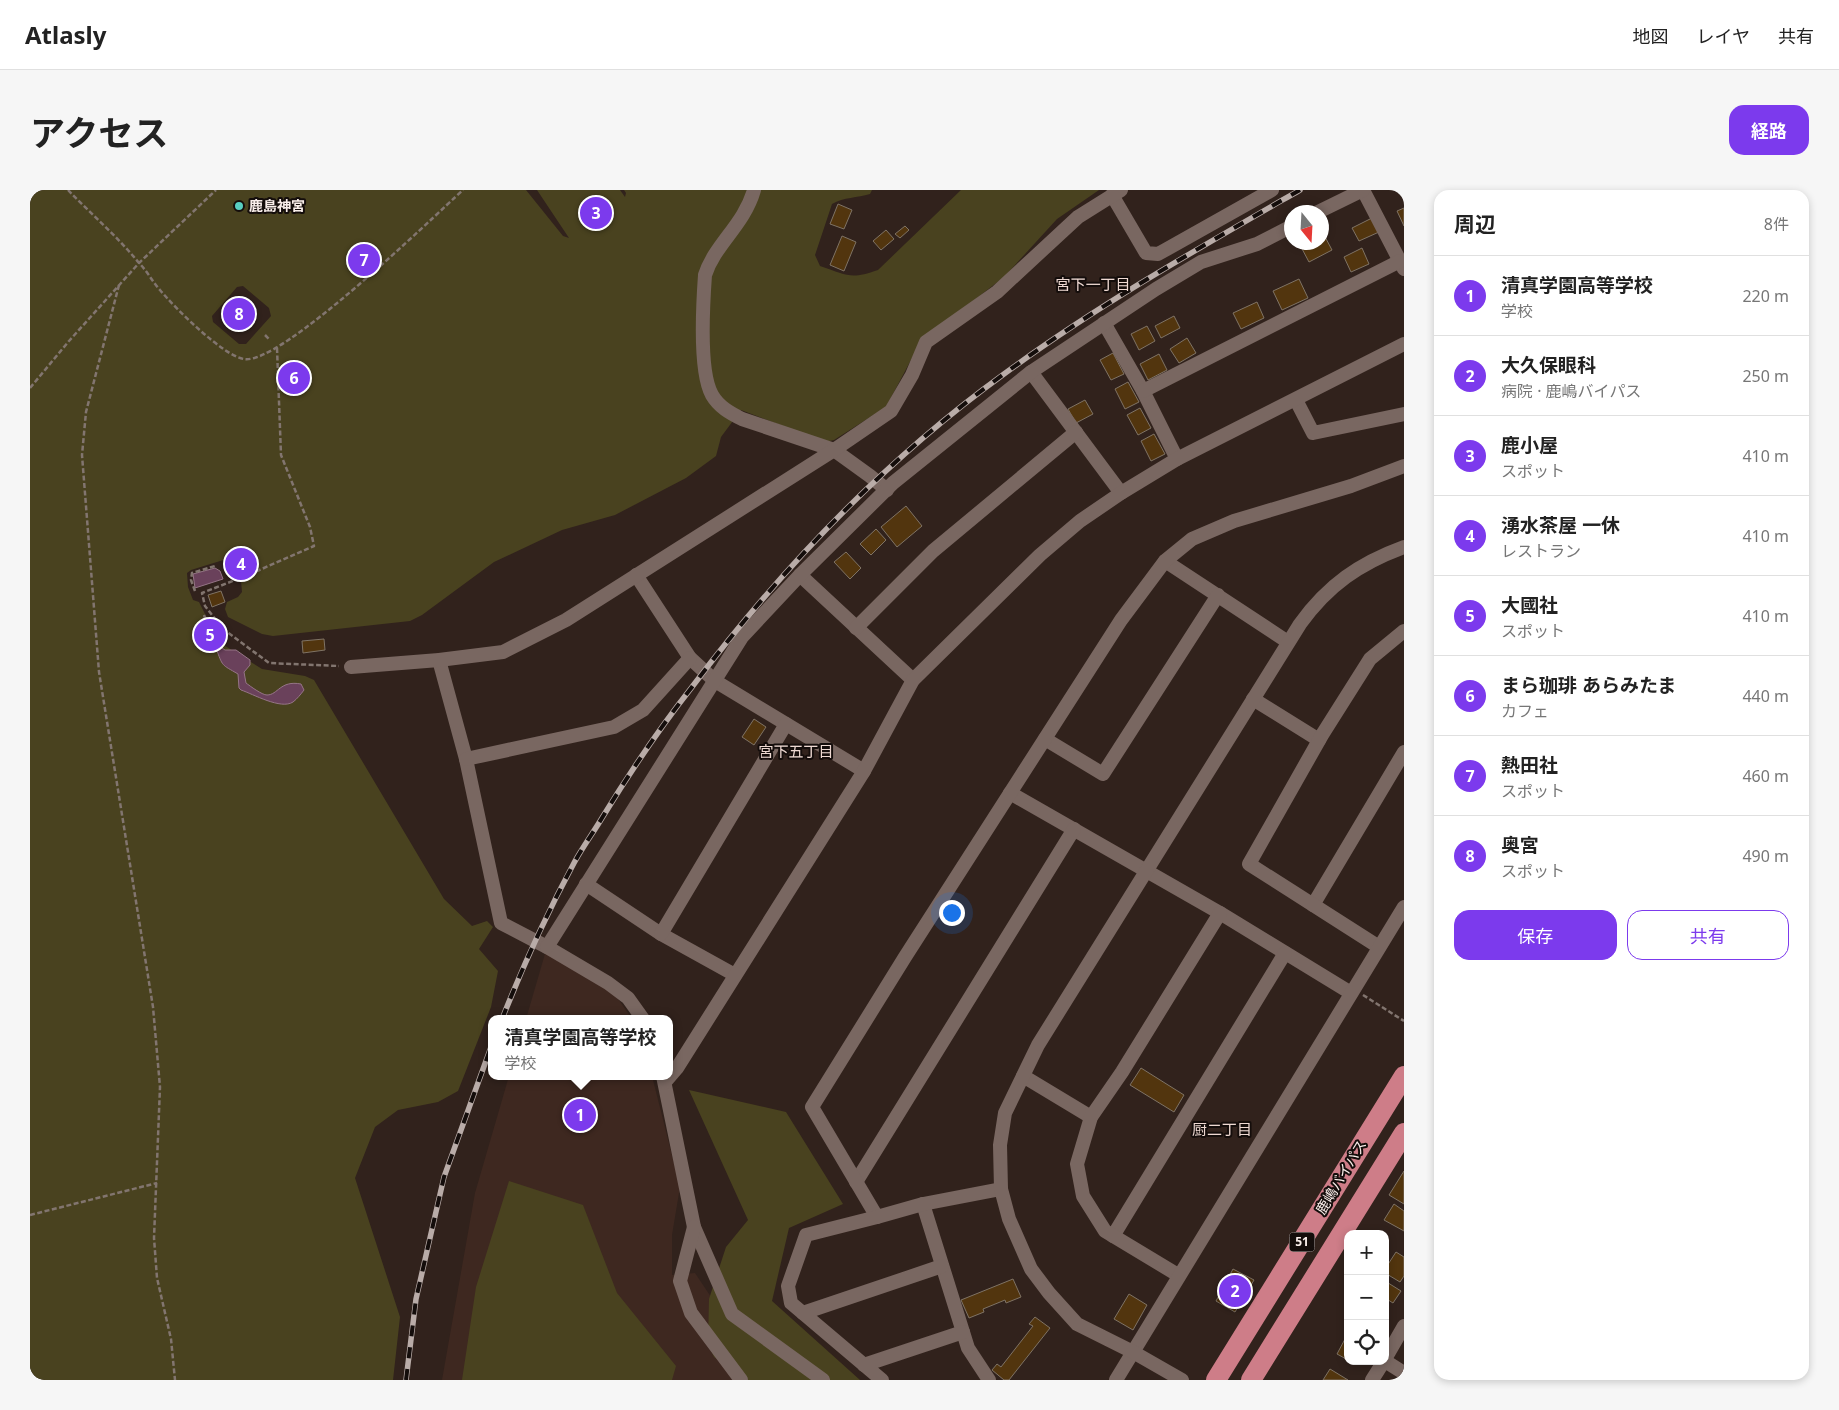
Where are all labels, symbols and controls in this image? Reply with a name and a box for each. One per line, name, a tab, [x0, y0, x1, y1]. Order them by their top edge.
text: Atlasly	[25, 18, 106, 51]
text: 地図	[1633, 24, 1669, 48]
text: レイヤ	[1697, 24, 1750, 48]
text: 共有	[1778, 24, 1814, 48]
button: 経路	[1729, 105, 1809, 155]
text: アクセス	[30, 109, 168, 156]
pin: 3	[580, 194, 612, 232]
place label: 鹿島神宮	[249, 196, 305, 215]
marker: 鹿島神宮	[233, 200, 245, 212]
north arrow	[1284, 205, 1329, 250]
text: 周辺	[1454, 210, 1496, 238]
text: 8件	[1764, 213, 1789, 235]
pin: 7	[348, 241, 380, 279]
text: 清真学園高等学校	[1501, 272, 1653, 298]
district label: 宮下一丁目	[1055, 274, 1131, 294]
text: 1	[1465, 285, 1475, 307]
text: 220 m	[1742, 285, 1789, 307]
pin: 8	[223, 295, 255, 333]
text: 学校	[1501, 300, 1533, 322]
text: 大久保眼科	[1501, 352, 1596, 378]
pin: 6	[278, 359, 310, 397]
text: 2	[1465, 365, 1475, 387]
text: 250 m	[1742, 365, 1789, 387]
text: 病院 · 鹿嶋バイパス	[1501, 380, 1641, 402]
text: 鹿小屋	[1501, 432, 1558, 458]
text: 3	[1465, 445, 1475, 467]
text: 410 m	[1742, 445, 1789, 467]
text: スポット	[1501, 460, 1565, 482]
text: 湧水茶屋 一休	[1501, 512, 1620, 538]
text: 4	[1465, 525, 1475, 547]
text: 410 m	[1742, 525, 1789, 547]
text: レストラン	[1501, 540, 1581, 562]
pin: 4	[225, 545, 257, 583]
text: 大國社	[1501, 592, 1558, 618]
text: 5	[1465, 605, 1475, 627]
text: 410 m	[1742, 605, 1789, 627]
pin: 5	[194, 616, 226, 654]
text: スポット	[1501, 620, 1565, 642]
text: まら珈琲 あらみたま	[1501, 672, 1676, 698]
text: 6	[1465, 685, 1475, 707]
text: 440 m	[1742, 685, 1789, 707]
text: カフェ	[1501, 700, 1549, 722]
district label: 宮下五丁目	[758, 741, 834, 761]
text: 熱田社	[1501, 752, 1558, 778]
text: 7	[1465, 765, 1475, 787]
text: 460 m	[1742, 765, 1789, 787]
text: スポット	[1501, 780, 1565, 802]
text: 奥宮	[1501, 832, 1539, 858]
text: 8	[1465, 845, 1475, 867]
text: 490 m	[1742, 845, 1789, 867]
text: スポット	[1501, 860, 1565, 882]
your location	[939, 900, 965, 926]
button: 保存	[1454, 910, 1617, 960]
button: 共有	[1627, 910, 1789, 960]
popup	[488, 1015, 673, 1080]
text: 清真学園高等学校	[504, 1024, 657, 1050]
text: 学校	[504, 1052, 537, 1074]
pin: 1	[564, 1096, 596, 1134]
district label: 厨二丁目	[1192, 1119, 1252, 1139]
street label: 鹿嶋バイパス	[1311, 1136, 1370, 1218]
map controls	[1344, 1230, 1389, 1365]
button: +	[1344, 1230, 1389, 1275]
road number: 51	[1290, 1232, 1314, 1252]
pin: 2	[1219, 1272, 1251, 1310]
button: −	[1344, 1275, 1389, 1320]
button: locate	[1344, 1320, 1389, 1365]

